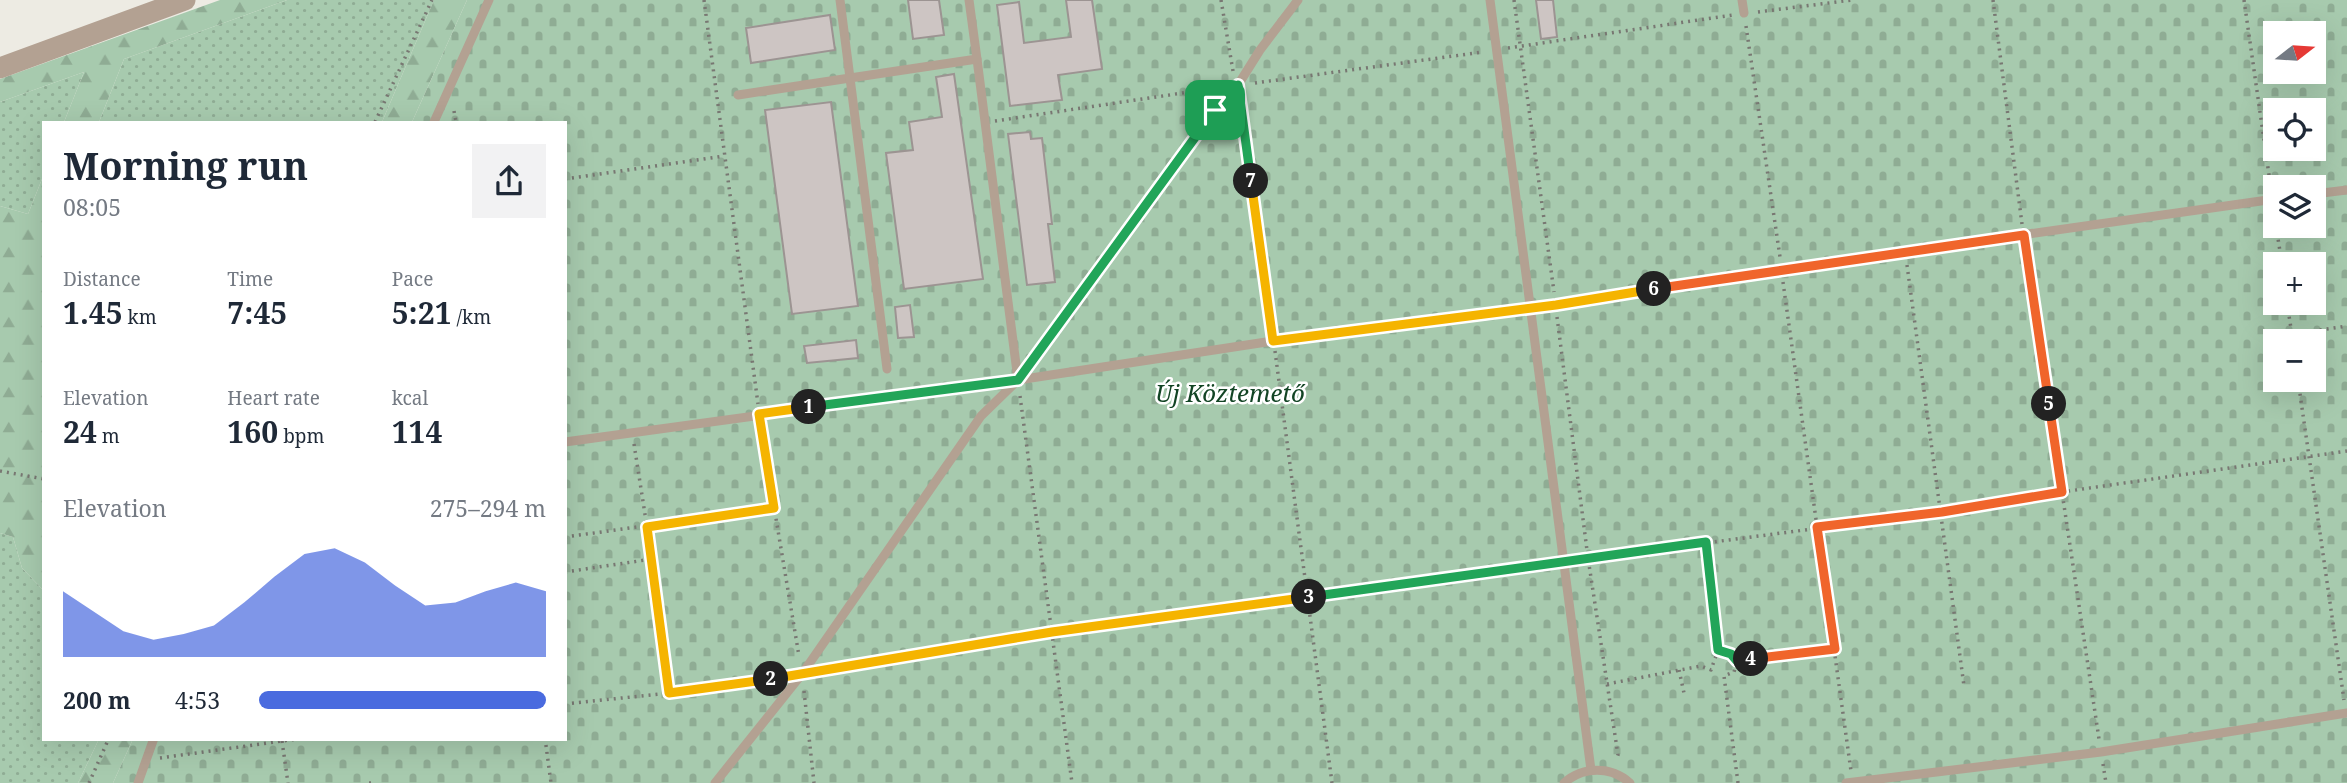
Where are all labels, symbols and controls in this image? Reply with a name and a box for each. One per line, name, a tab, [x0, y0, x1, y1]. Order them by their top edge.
north arrow	[2263, 21, 2326, 84]
map controls	[2263, 21, 2326, 392]
pin	[1185, 80, 1245, 140]
icon: arrive	[1196, 91, 1234, 129]
button: locate	[2263, 98, 2326, 161]
text: Morning run	[63, 139, 308, 191]
button: share	[472, 144, 546, 218]
pin: 7	[1234, 164, 1268, 198]
text: 7	[1245, 167, 1256, 193]
button: layers	[2263, 175, 2326, 238]
text: 08:05	[63, 191, 121, 223]
button: +	[2263, 252, 2326, 315]
text: Distance	[63, 266, 141, 292]
text: Time	[227, 266, 273, 292]
text: Pace	[392, 266, 433, 292]
pin: 6	[1636, 272, 1672, 306]
text: 6	[1648, 275, 1659, 301]
text: 1.45	[63, 292, 123, 333]
text: 7:45	[227, 292, 287, 333]
text: 5:21	[392, 292, 452, 333]
text: km	[123, 304, 157, 330]
text: /km	[452, 304, 491, 330]
button: −	[2263, 329, 2326, 392]
park label: Új Köztemető	[1155, 376, 1306, 409]
text: Elevation	[63, 385, 149, 411]
text: Heart rate	[227, 385, 320, 411]
text: kcal	[392, 385, 428, 411]
pin: 5	[2032, 386, 2066, 422]
pin: 1	[792, 390, 826, 424]
text: 5	[2043, 390, 2054, 416]
text: 1	[803, 393, 814, 419]
text: 24	[63, 411, 97, 452]
text: 160	[227, 411, 278, 452]
text: 114	[392, 411, 443, 452]
text: m	[97, 423, 120, 449]
text: bpm	[278, 423, 324, 449]
text: Elevation	[63, 492, 167, 524]
text: 275–294 m	[430, 492, 546, 524]
pin: 3	[1292, 580, 1326, 614]
text: 3	[1303, 583, 1314, 609]
pin: 4	[1734, 642, 1768, 676]
text: 4	[1745, 645, 1756, 671]
pin: 2	[754, 662, 788, 696]
text: 2	[765, 665, 776, 691]
text: 200 m	[63, 684, 131, 716]
text: 4:53	[175, 684, 220, 716]

